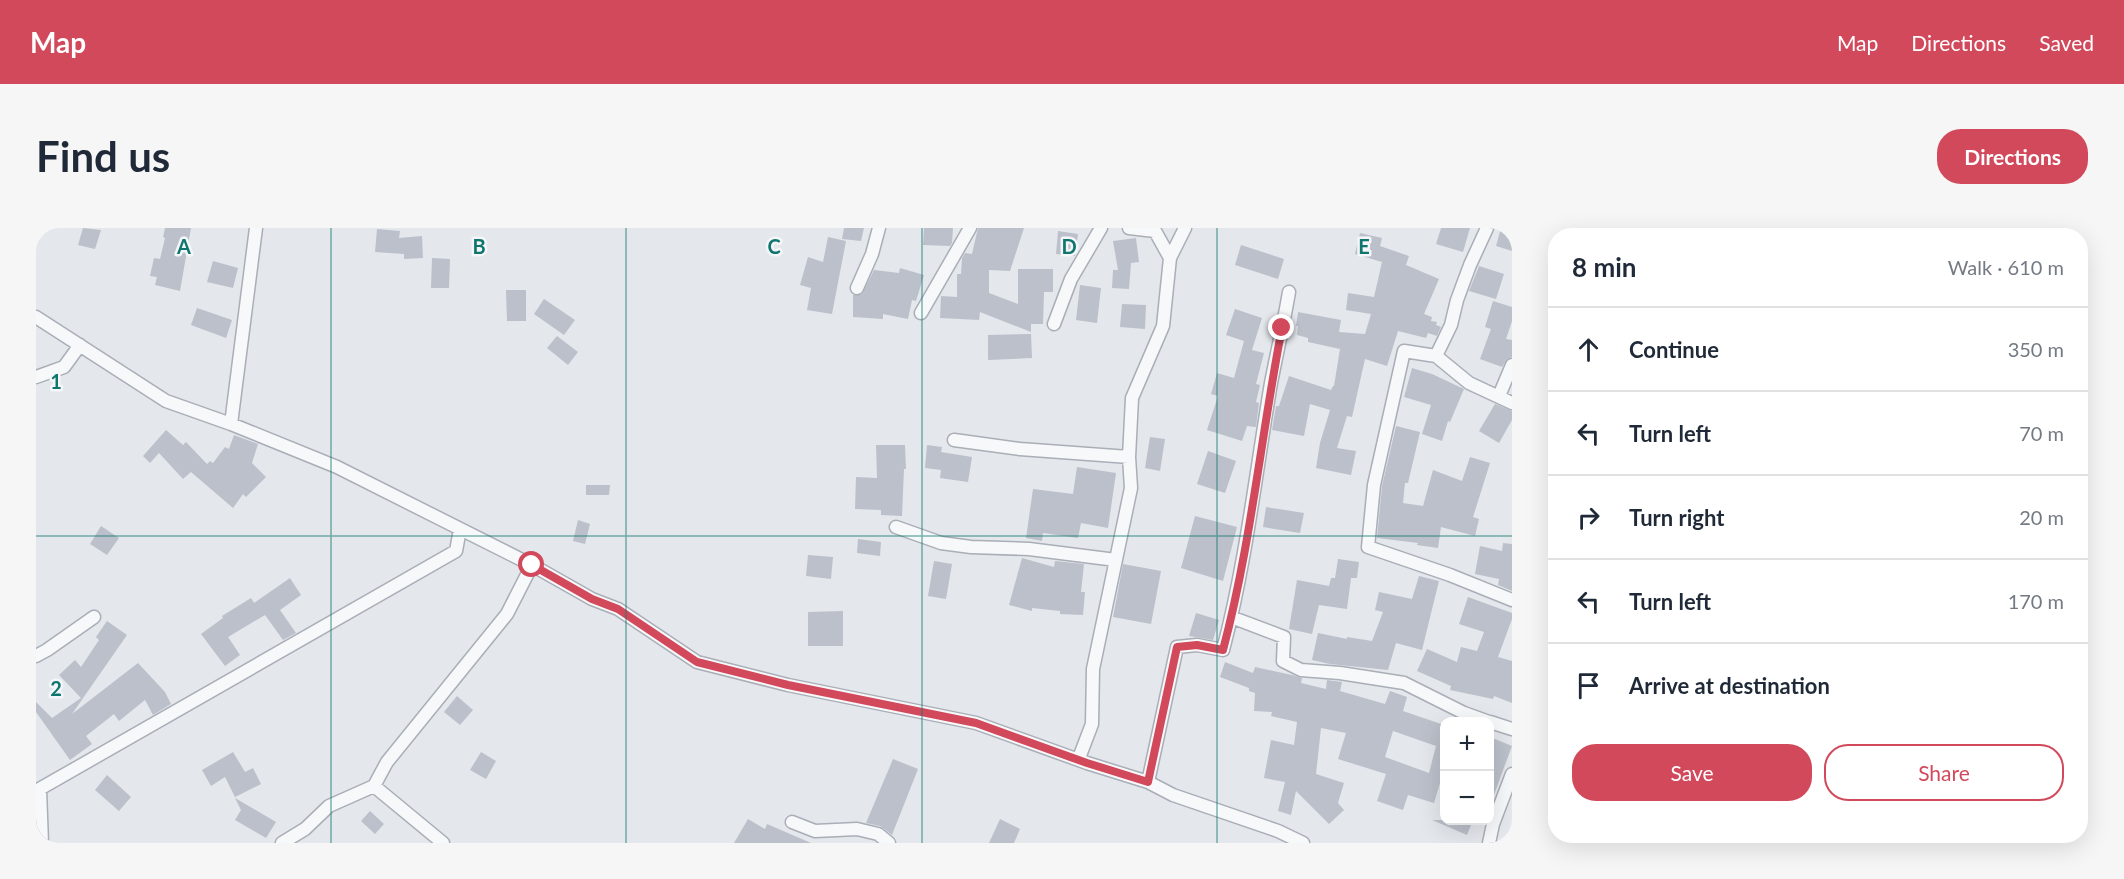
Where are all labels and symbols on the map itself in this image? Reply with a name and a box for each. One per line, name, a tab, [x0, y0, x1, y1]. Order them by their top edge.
text: A	[176, 234, 191, 258]
text: B	[472, 234, 486, 258]
text: C	[767, 234, 781, 258]
text: D	[1061, 234, 1077, 258]
text: E	[1358, 234, 1370, 258]
route end	[1268, 314, 1294, 340]
text: 1	[50, 369, 62, 393]
route start	[518, 551, 544, 577]
text: 2	[50, 676, 62, 700]

